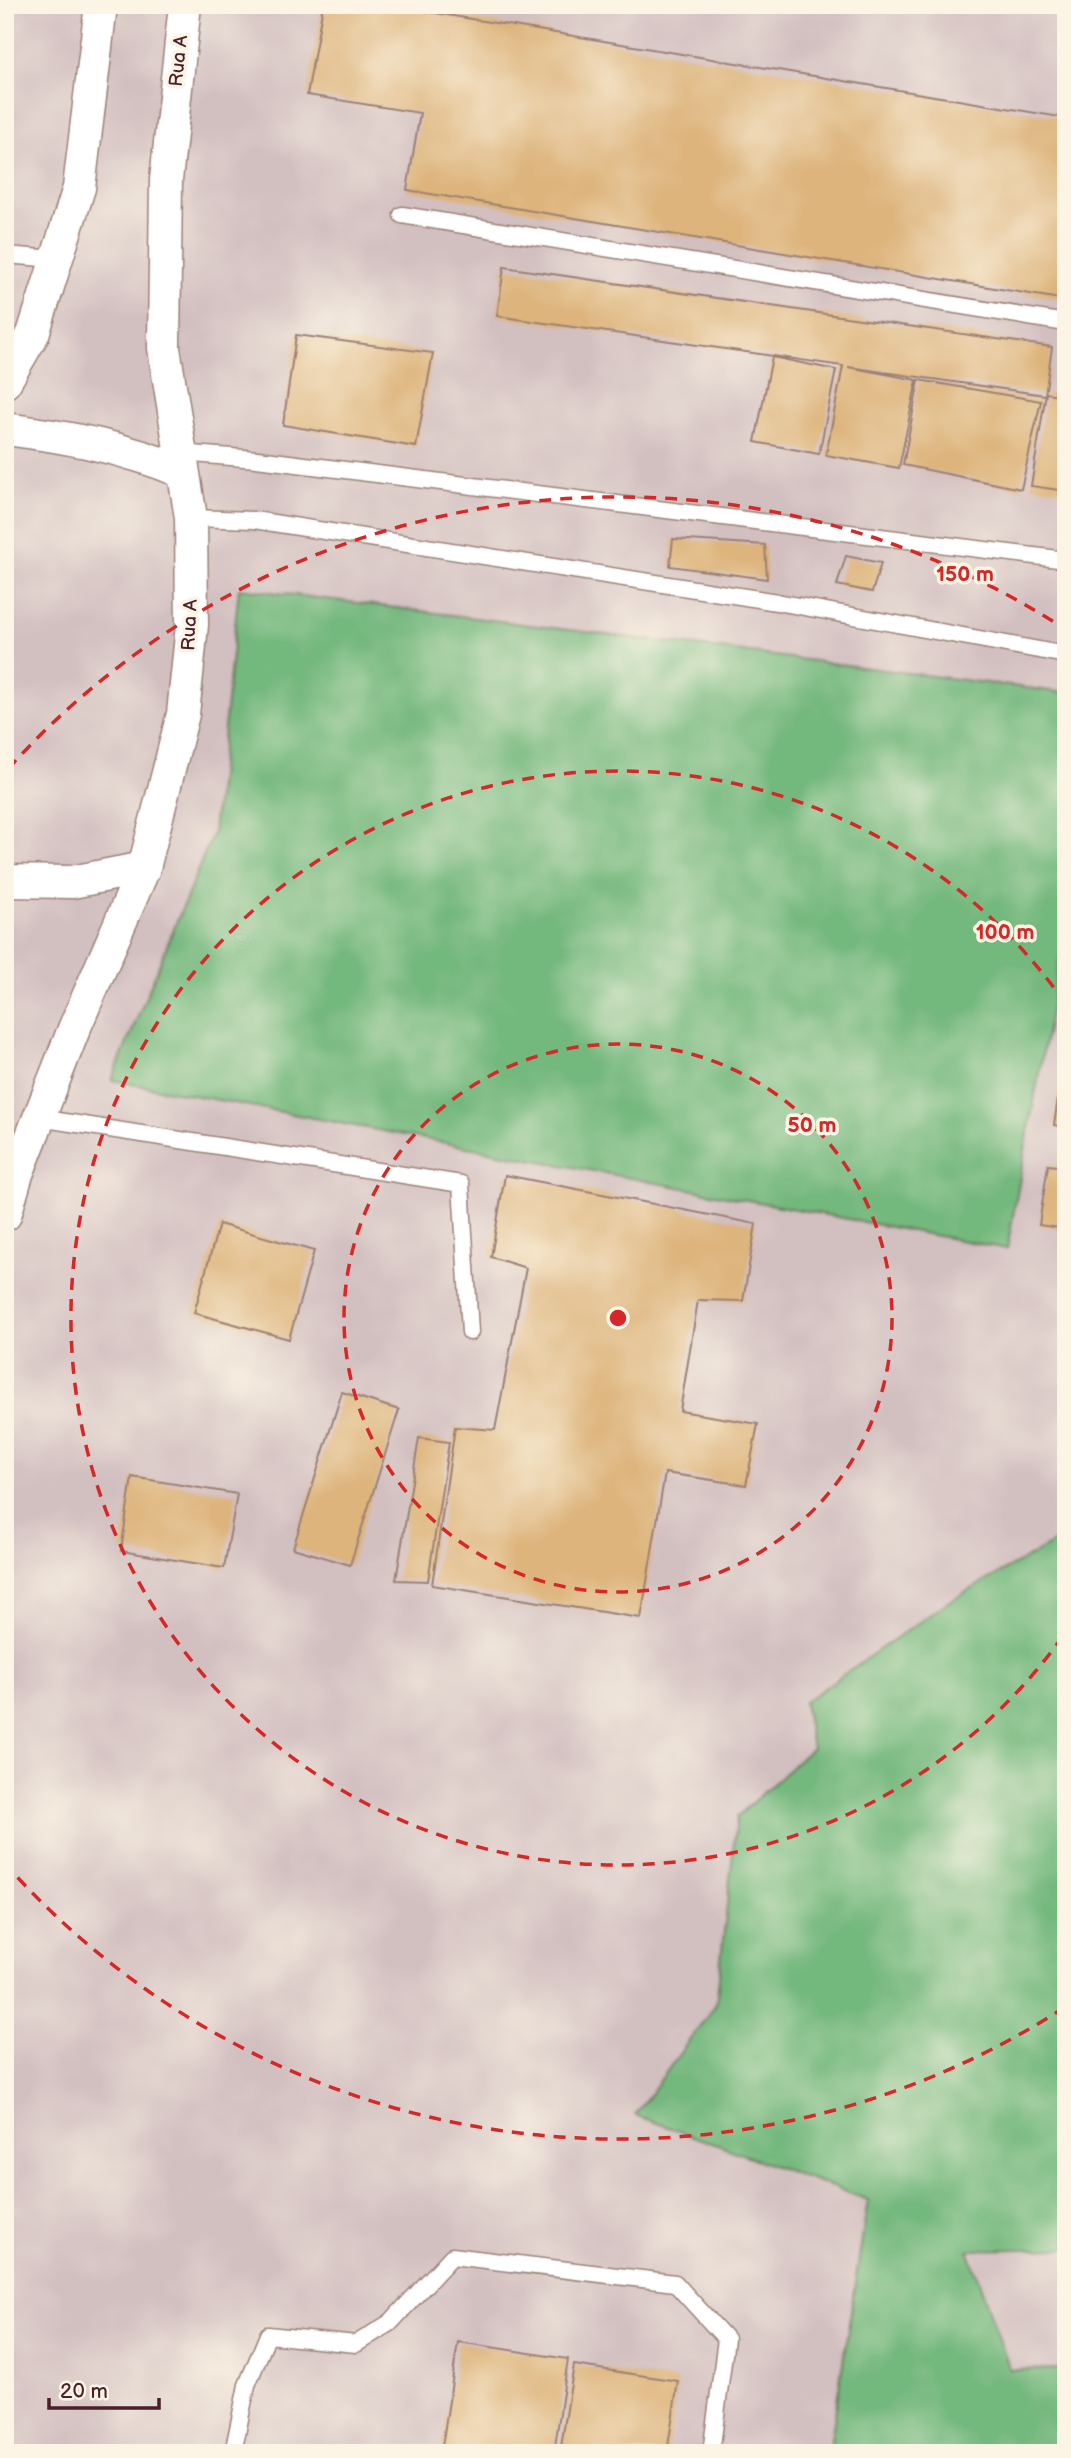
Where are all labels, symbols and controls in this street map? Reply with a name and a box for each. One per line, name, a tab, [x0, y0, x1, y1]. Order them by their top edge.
street label: Rua A	[165, 34, 193, 88]
text: 150 m	[936, 562, 994, 587]
street label: Rua A	[177, 598, 203, 651]
text: 100 m	[976, 920, 1034, 945]
text: 50 m	[788, 1113, 836, 1138]
centre of rings	[606, 1306, 630, 1330]
scale bar	[49, 2367, 159, 2411]
text: 20 m	[60, 2379, 108, 2404]

